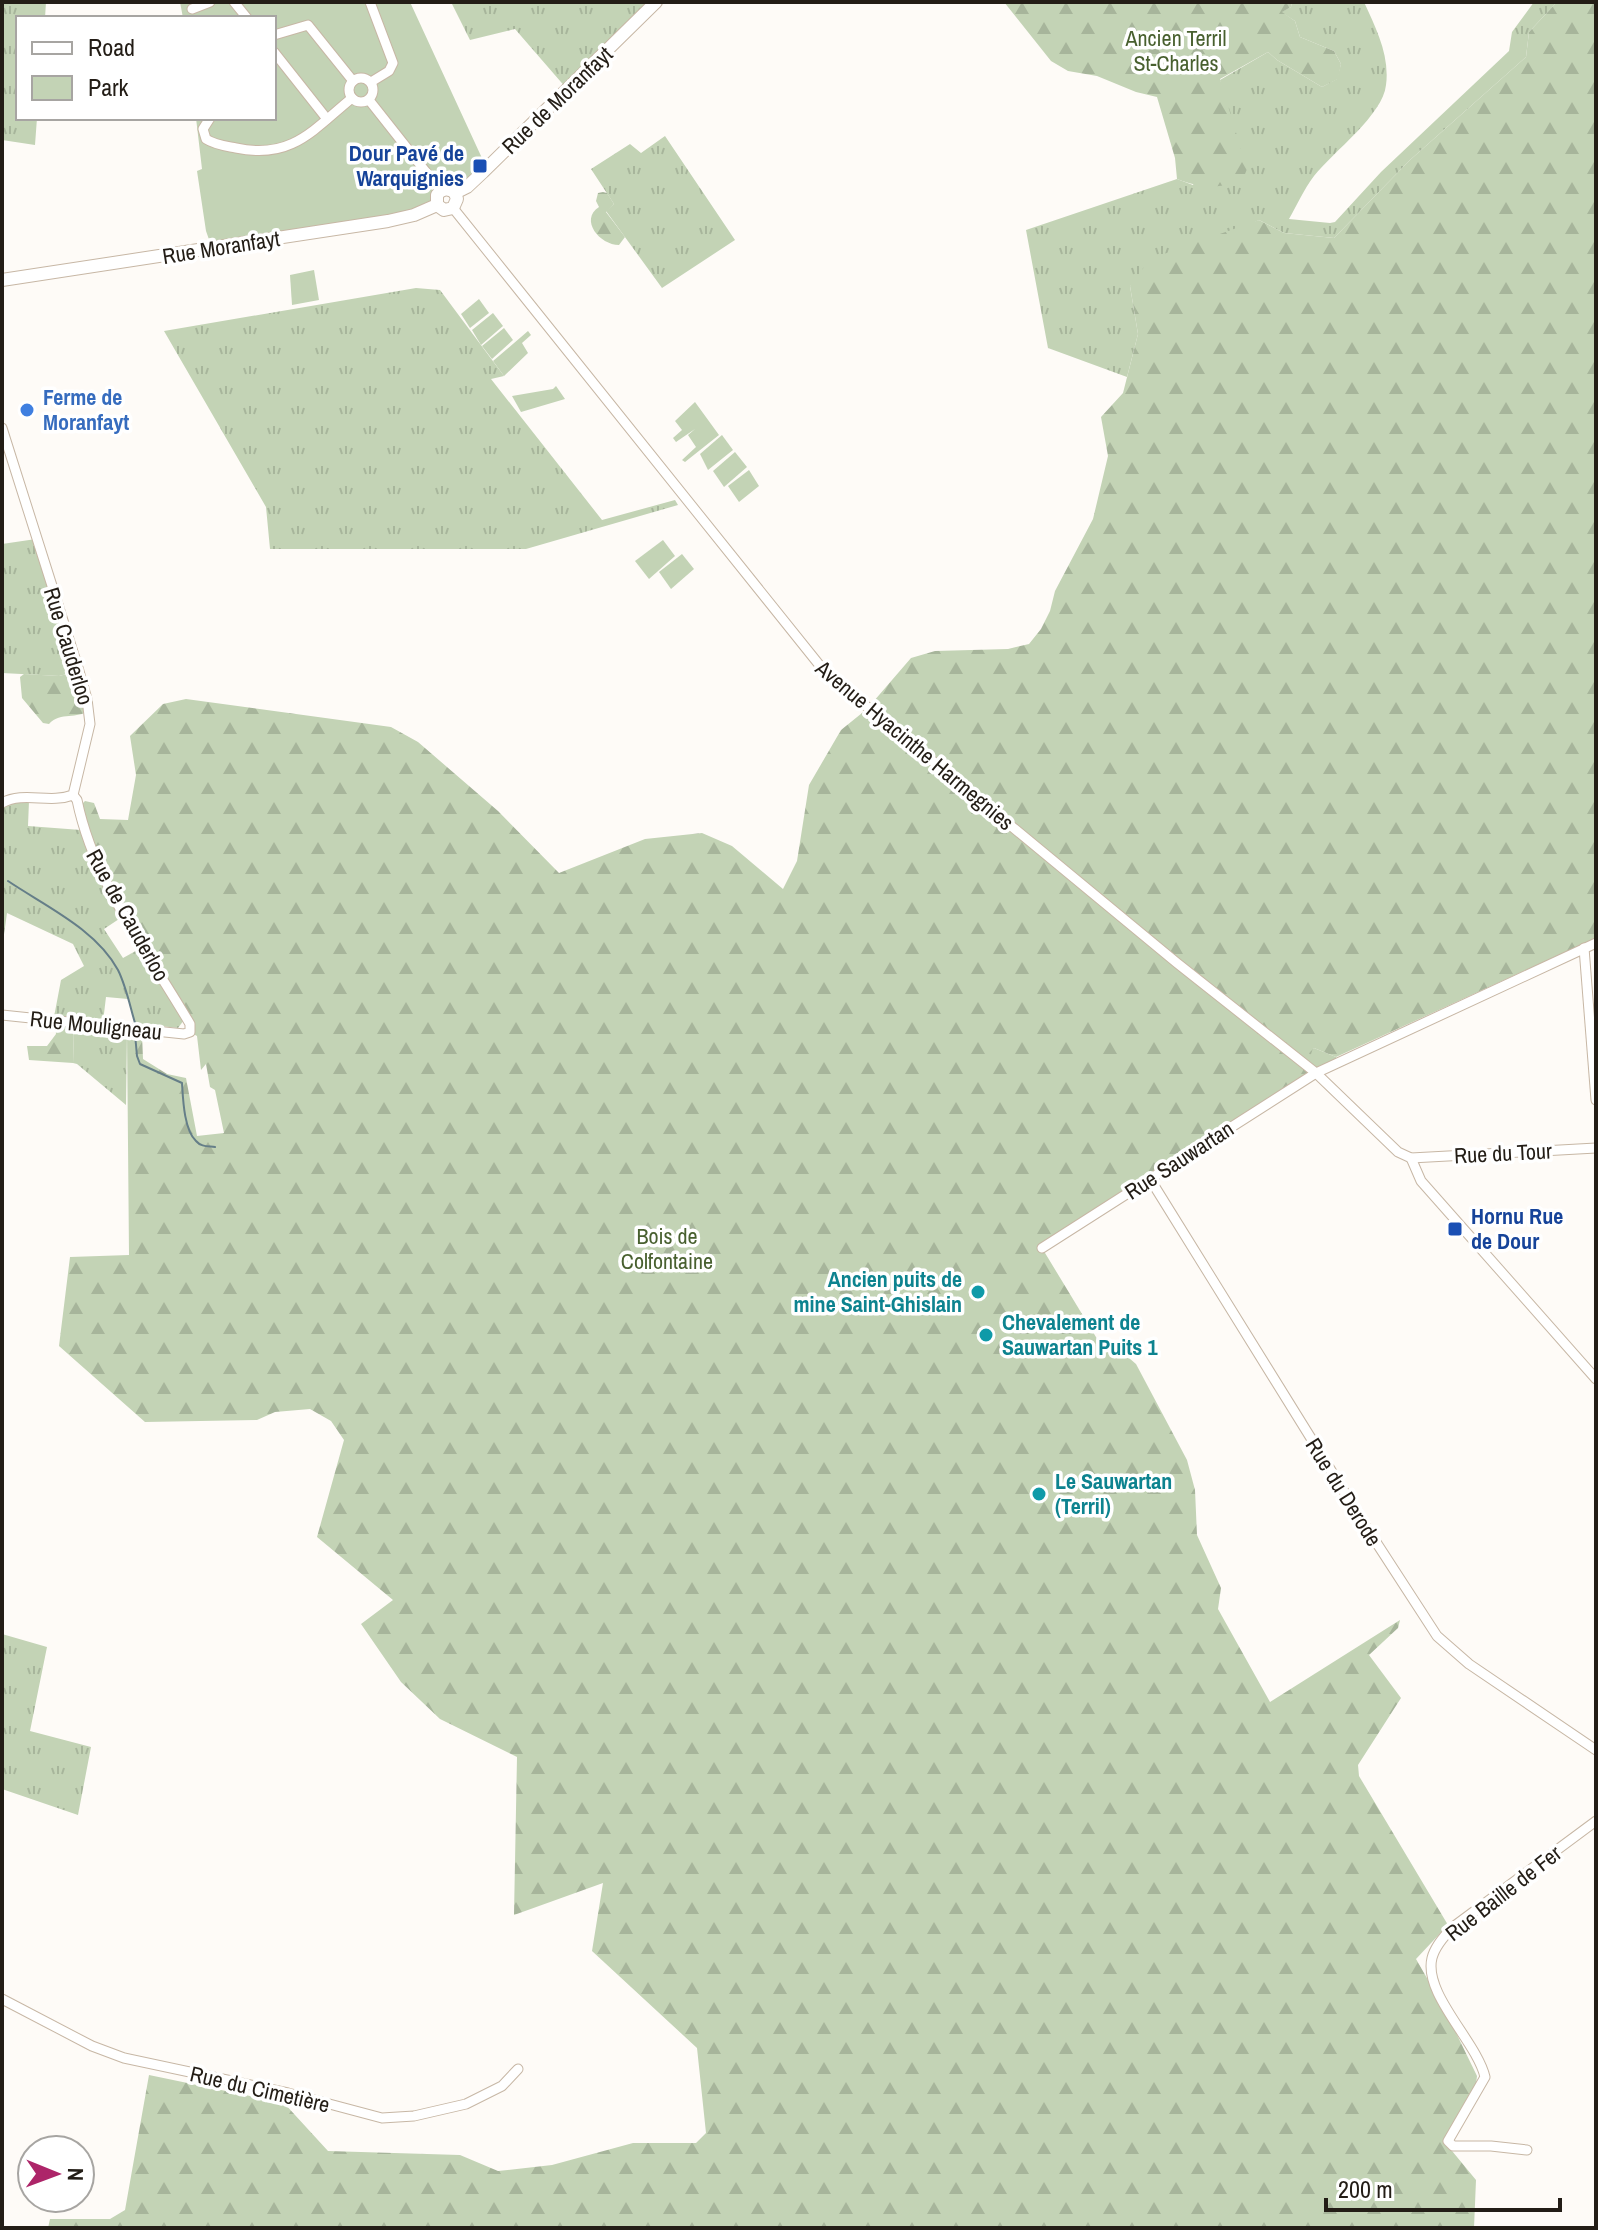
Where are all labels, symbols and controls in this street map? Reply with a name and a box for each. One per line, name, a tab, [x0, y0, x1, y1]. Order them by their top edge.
legend	[16, 16, 276, 120]
park label: Ancien Terril St-Charles	[1125, 23, 1226, 78]
text: Road	[88, 31, 135, 63]
street label: Rue de Moranfayt	[495, 39, 619, 161]
text: Park	[88, 71, 129, 103]
place label: Dour Pavé de Warquignies	[349, 138, 464, 193]
marker: Dour Pavé de Warquignies	[471, 157, 489, 175]
street label: Rue Moranfayt	[160, 223, 282, 271]
place label: Ferme de Moranfayt	[43, 382, 129, 437]
marker: Ferme de Moranfayt	[18, 401, 36, 419]
street label: Rue Cauderloo	[37, 584, 101, 708]
street label: Avenue Hyacinthe Harmegnies	[809, 652, 1021, 837]
street label: Rue de Cauderloo	[79, 844, 177, 986]
street label: Rue Mouligneau	[29, 1003, 163, 1047]
street label: Rue Sauwartan	[1119, 1114, 1239, 1206]
street label: Rue du Tour	[1453, 1135, 1553, 1171]
place label: Hornu Rue de Dour	[1471, 1201, 1563, 1256]
marker: Hornu Rue de Dour	[1446, 1220, 1464, 1238]
park label: Bois de Colfontaine	[621, 1221, 713, 1276]
place label: Ancien puits de mine Saint-Ghislain	[794, 1264, 962, 1319]
marker: Ancien puits de mine Saint-Ghislain	[969, 1283, 987, 1301]
place label: Chevalement de Sauwartan Puits 1	[1002, 1307, 1158, 1362]
marker: Chevalement de Sauwartan Puits 1	[977, 1326, 995, 1344]
street label: Rue du Derode	[1299, 1432, 1389, 1552]
place label: Le Sauwartan (Terril)	[1055, 1466, 1172, 1521]
marker: Le Sauwartan (Terril)	[1030, 1485, 1048, 1503]
street label: Rue Baille de Fer	[1439, 1838, 1567, 1948]
street label: Rue du Cimetière	[187, 2058, 333, 2120]
north arrow	[16, 2134, 96, 2214]
scale bar	[1326, 2162, 1560, 2212]
text: N	[61, 2168, 91, 2181]
text: 200 m	[1338, 2173, 1393, 2205]

